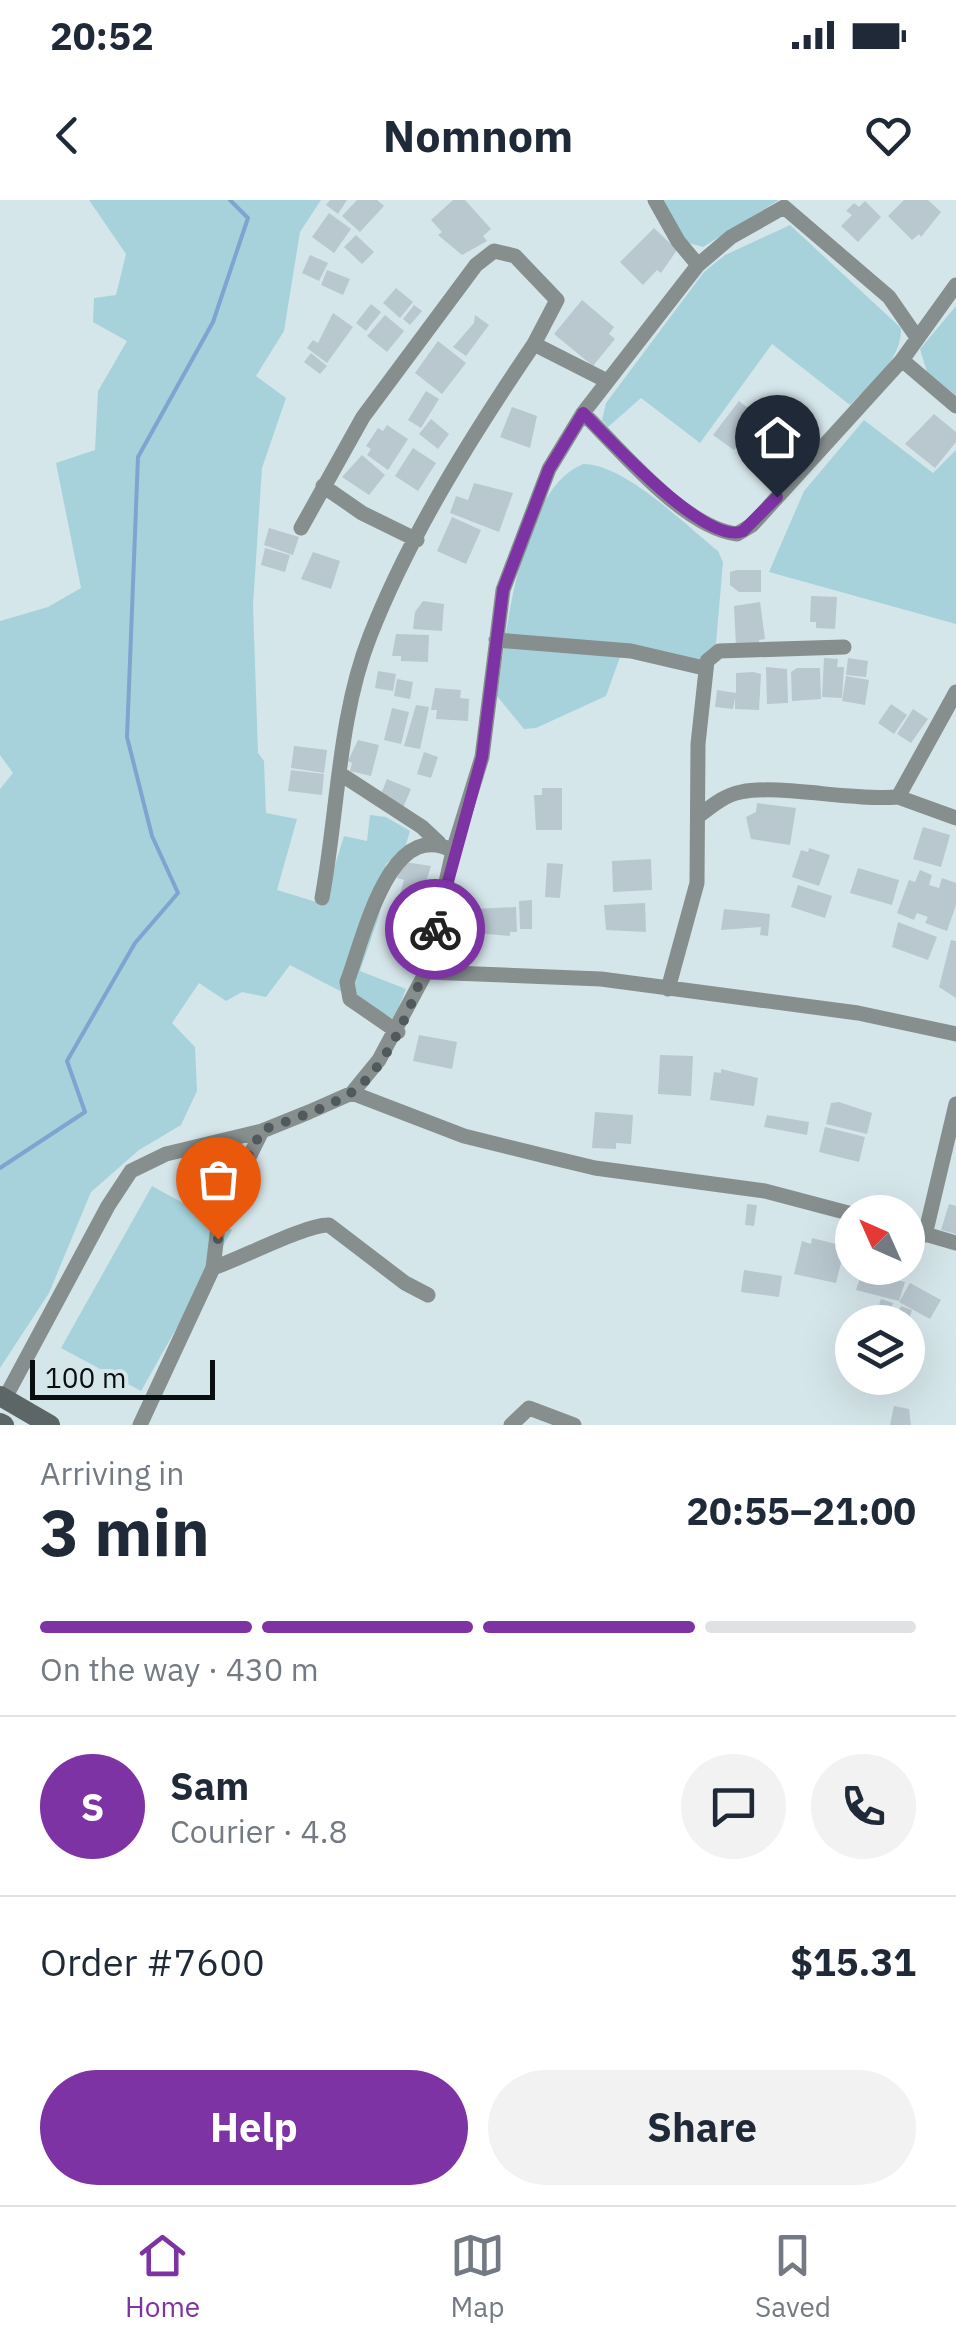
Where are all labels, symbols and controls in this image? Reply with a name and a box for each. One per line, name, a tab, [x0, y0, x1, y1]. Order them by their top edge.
text: 20:52	[50, 11, 154, 60]
text: Nomnom	[383, 106, 573, 164]
icon: back	[40, 108, 95, 163]
icon: heart	[861, 108, 916, 163]
pin	[735, 395, 820, 498]
icon: home	[750, 410, 805, 465]
courier	[385, 879, 485, 979]
icon: bike	[408, 902, 463, 957]
pin	[176, 1137, 261, 1240]
icon: bag	[191, 1152, 246, 1207]
north arrow	[835, 1195, 925, 1285]
map controls	[835, 1195, 925, 1395]
button: layers	[835, 1305, 925, 1395]
scale bar	[30, 1355, 215, 1400]
text: 100 m	[45, 1359, 126, 1396]
text: Arriving in	[40, 1452, 185, 1494]
text: 20:55–21:00	[686, 1486, 916, 1535]
text: 3 min	[40, 1489, 210, 1574]
text: On the way · 430 m	[40, 1648, 319, 1690]
button: chat	[681, 1754, 786, 1859]
button: phone	[811, 1754, 916, 1859]
text: Sam	[170, 1761, 249, 1810]
text: S	[81, 1782, 104, 1831]
text: Courier · 4.8	[170, 1810, 348, 1852]
text: Order #7600	[40, 1937, 265, 1986]
text: $15.31	[790, 1937, 916, 1986]
button: Help	[40, 2070, 468, 2185]
button: Share	[488, 2070, 916, 2185]
tab: Home	[125, 2228, 200, 2325]
tab: Map	[450, 2228, 505, 2325]
tab: Saved	[755, 2228, 831, 2325]

